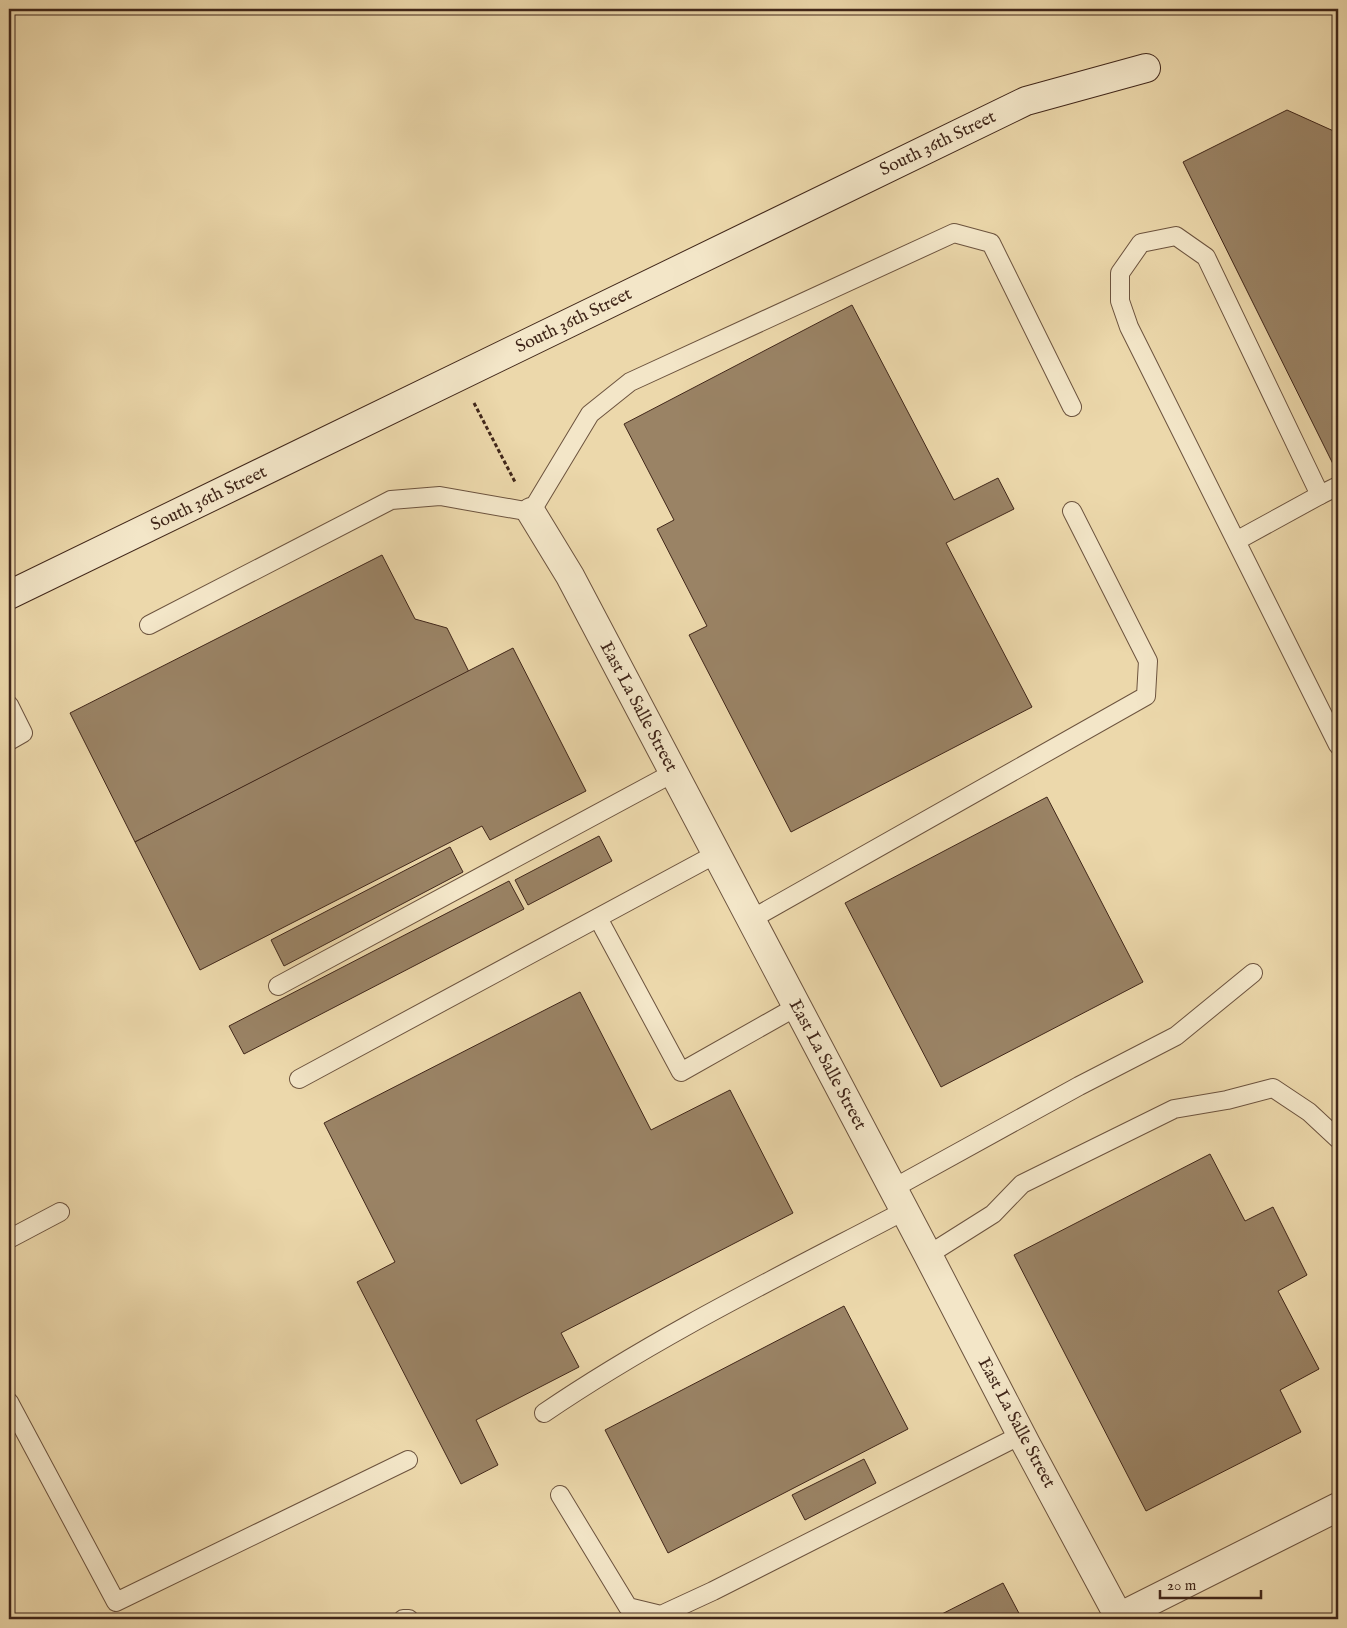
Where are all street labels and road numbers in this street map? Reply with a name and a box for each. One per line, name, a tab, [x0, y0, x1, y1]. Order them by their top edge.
street label: South 36th Street	[876, 106, 1000, 182]
street label: South 36th Street	[512, 283, 636, 359]
street label: South 36th Street	[147, 461, 271, 537]
street label: East La Salle Street	[594, 638, 682, 776]
street label: East La Salle Street	[783, 996, 871, 1134]
street label: East La Salle Street	[972, 1354, 1060, 1492]

